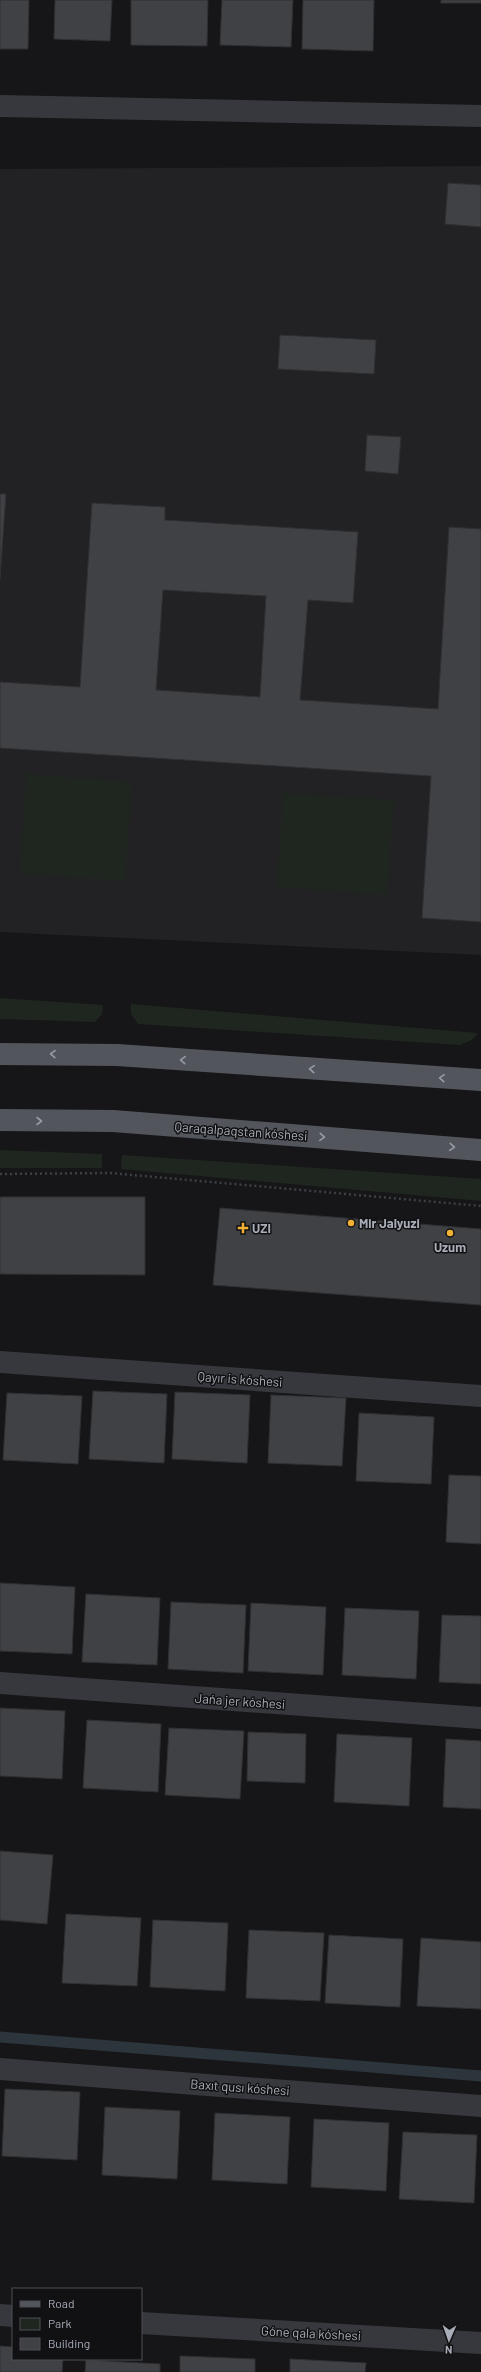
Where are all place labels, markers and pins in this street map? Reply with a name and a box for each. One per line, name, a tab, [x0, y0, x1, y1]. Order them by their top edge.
place label: Mir Jalyuzi	[359, 1215, 420, 1231]
marker: Mir Jalyuzi	[346, 1218, 356, 1228]
place label: UZI	[252, 1220, 271, 1236]
marker: UZI	[237, 1222, 249, 1234]
marker: Uzum	[445, 1228, 455, 1238]
place label: Uzum	[434, 1239, 466, 1255]

